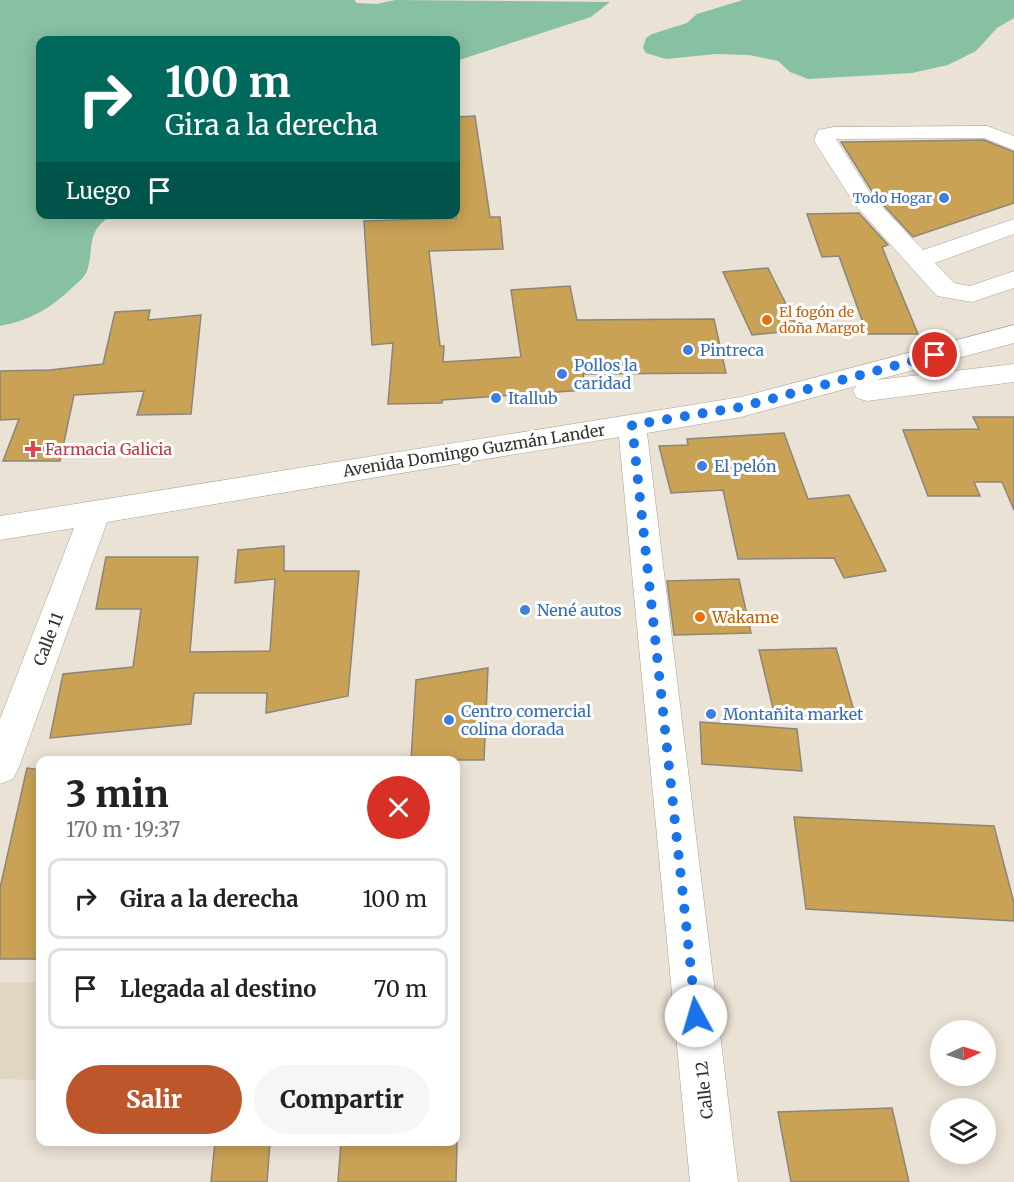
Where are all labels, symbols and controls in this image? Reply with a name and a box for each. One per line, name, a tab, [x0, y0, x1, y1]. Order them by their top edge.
text: 100 m	[165, 56, 291, 108]
icon: right	[66, 60, 144, 138]
text: Gira a la derecha	[165, 108, 378, 142]
icon: arrive	[143, 174, 176, 207]
text: Luego	[66, 177, 131, 205]
place label: Todo Hogar	[853, 189, 932, 207]
marker: Todo Hogar	[937, 191, 951, 205]
place label: El fogón de doña Margot	[779, 303, 866, 337]
marker: El fogón de doña Margot	[760, 313, 774, 327]
pin	[909, 329, 960, 380]
icon: arrive	[918, 338, 951, 371]
place label: Pintreca	[700, 340, 765, 360]
marker: Pintreca	[681, 343, 695, 357]
place label: Pollos la caridad	[574, 355, 638, 393]
marker: Pollos la caridad	[555, 367, 569, 381]
place label: Itallub	[508, 388, 558, 408]
marker: Itallub	[489, 391, 503, 405]
street label: Avenida Domingo Guzmán Lander	[340, 419, 607, 481]
place label: Farmacia Galicia	[45, 439, 173, 459]
marker: Farmacia Galicia	[26, 442, 40, 456]
place label: El pelón	[714, 456, 777, 476]
marker: El pelón	[695, 459, 709, 473]
place label: Nené autos	[537, 600, 622, 620]
marker: Nené autos	[518, 603, 532, 617]
place label: Wakame	[711, 607, 779, 627]
street label: Calle 11	[29, 610, 67, 668]
marker: Wakame	[693, 610, 707, 624]
place label: Centro comercial colina dorada	[461, 701, 591, 739]
place label: Montañita market	[723, 704, 864, 724]
marker: Montañita market	[704, 707, 718, 721]
marker: Centro comercial colina dorada	[442, 713, 456, 727]
text: 3 min	[66, 772, 169, 817]
button: close	[367, 776, 430, 839]
text: 170 m · 19:37	[66, 817, 180, 842]
icon: right	[69, 882, 102, 915]
text: Gira a la derecha	[120, 885, 298, 913]
text: 100 m	[362, 885, 427, 913]
icon: arrive	[69, 972, 102, 1005]
text: Llegada al destino	[120, 975, 316, 1003]
text: 70 m	[374, 975, 427, 1003]
position arrow	[664, 984, 728, 1048]
north arrow	[930, 1020, 996, 1086]
map controls	[930, 1020, 996, 1164]
street label: Calle 12	[691, 1060, 717, 1120]
button: Salir	[66, 1065, 242, 1134]
button: Compartir	[254, 1065, 430, 1134]
button: layers	[930, 1098, 996, 1164]

